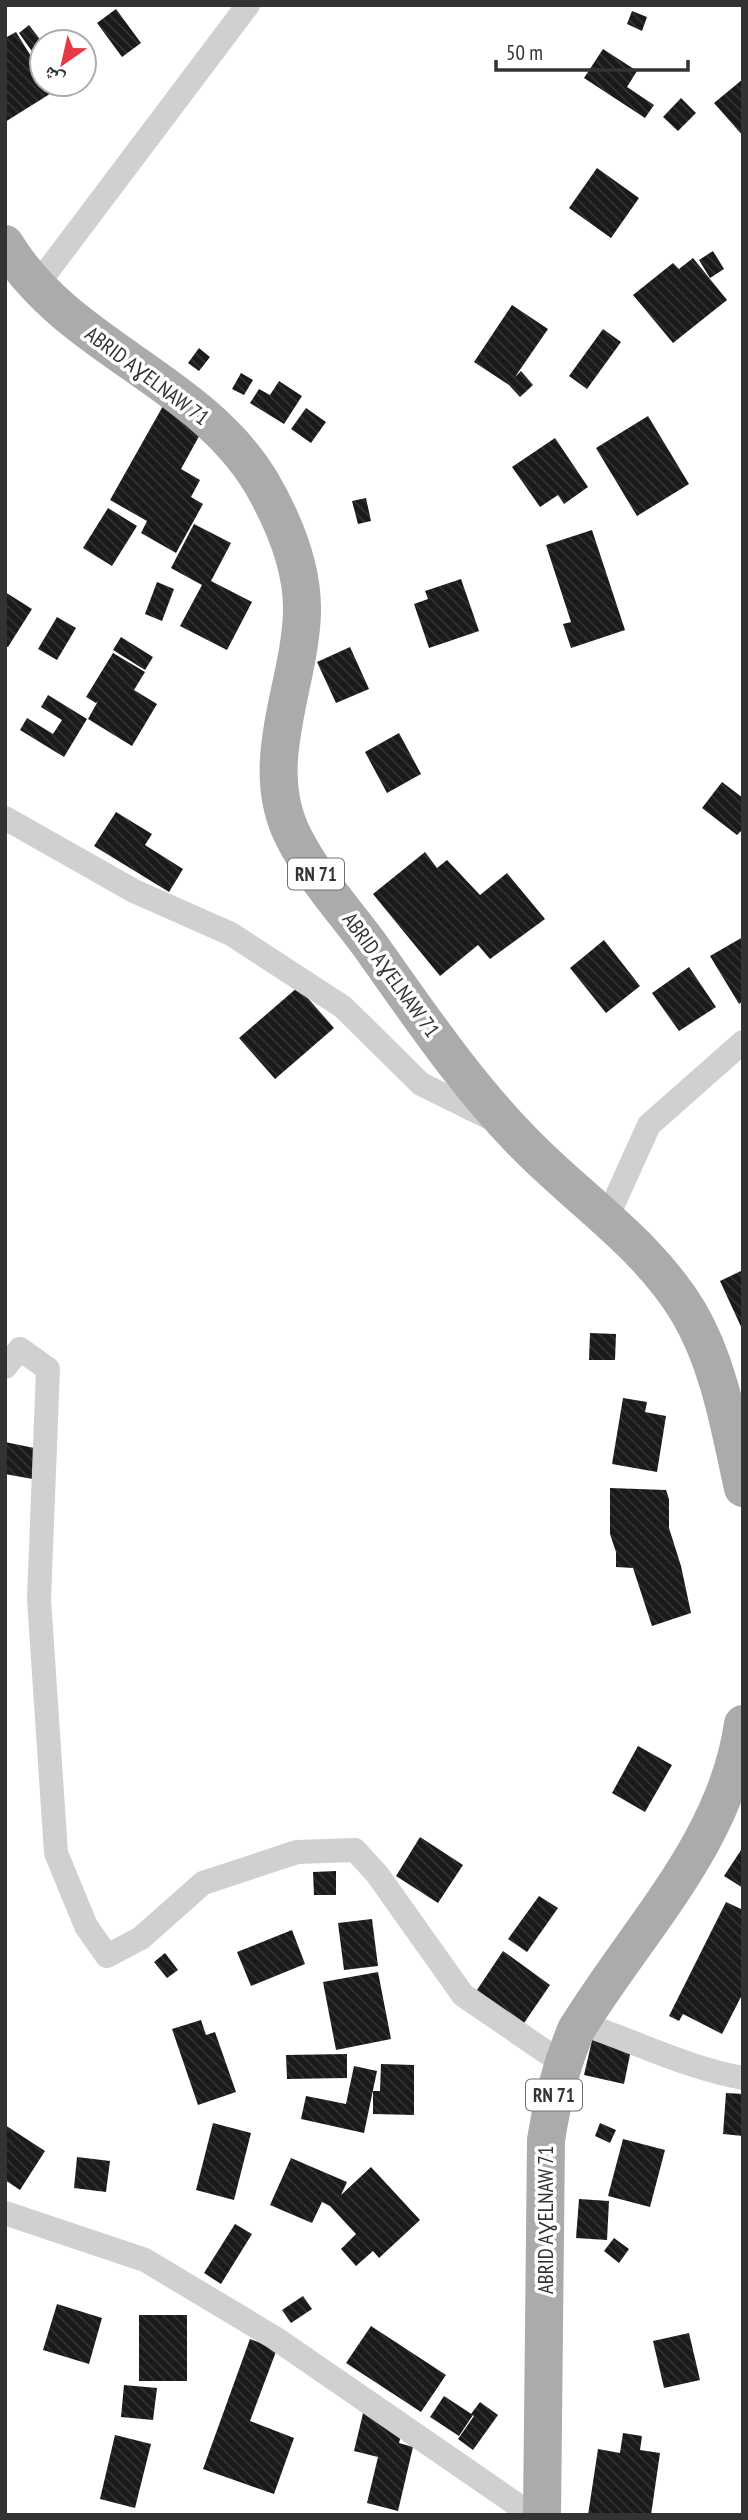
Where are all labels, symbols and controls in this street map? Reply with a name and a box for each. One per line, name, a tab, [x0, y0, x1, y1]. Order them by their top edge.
north arrow	[28, 28, 98, 98]
scale bar	[496, 28, 688, 72]
text: 50 m	[506, 39, 543, 66]
text: ش	[38, 62, 69, 93]
street label: ABRID AƔELNAW 71	[80, 320, 215, 431]
road number: RN 71	[288, 859, 344, 890]
street label: ABRID AƔELNAW 71	[337, 907, 446, 1043]
road number: RN 71	[526, 2080, 582, 2110]
street label: ABRID AƔELNAW 71	[532, 2146, 559, 2294]

